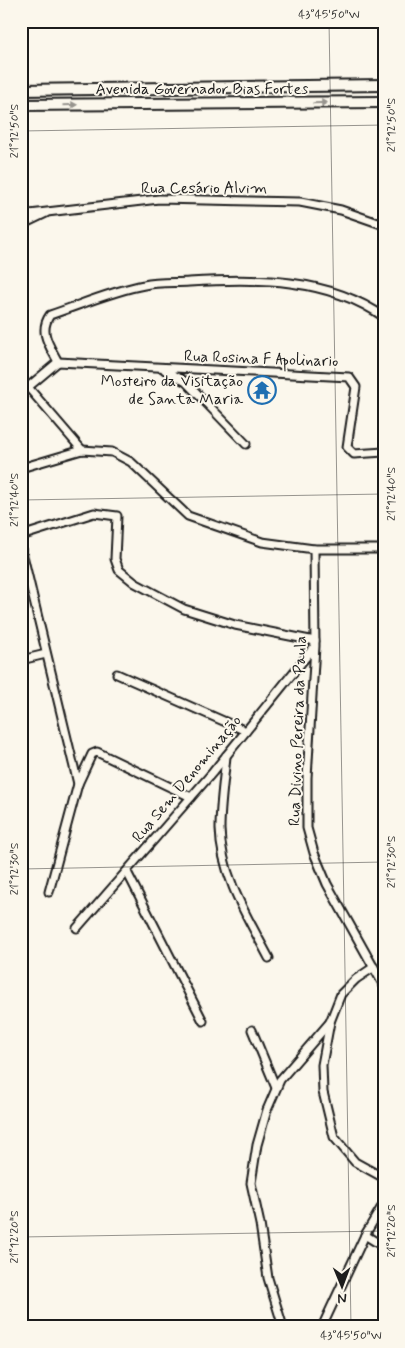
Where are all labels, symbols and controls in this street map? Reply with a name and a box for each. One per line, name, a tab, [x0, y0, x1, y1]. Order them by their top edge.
text: 43°45'50"W	[298, 7, 360, 23]
street label: Avenida Governador Bias Fortes	[96, 79, 308, 100]
text: 21°12'50"S	[384, 97, 400, 152]
one-way arrow	[312, 99, 328, 107]
one-way arrow	[62, 101, 78, 109]
text: 21°12'50"S	[7, 103, 23, 158]
street label: Rua Cesário Alvim	[141, 178, 267, 199]
street label: Rua Rosina F Apolinario	[183, 346, 339, 373]
place label: Mosteiro da Visitação de Santa Maria	[101, 371, 243, 410]
temple icon: Mosteiro da Visitação de Santa Maria	[247, 375, 277, 405]
text: 21°12'40"S	[384, 467, 400, 521]
text: 21°12'40"S	[7, 473, 23, 527]
street label: Rua Divino Pereira da Paula	[284, 635, 312, 827]
street label: Rua Sem Denominação	[128, 711, 247, 847]
text: 21°12'30"S	[384, 835, 400, 888]
text: 21°12'30"S	[7, 842, 23, 895]
text: 21°12'20"S	[384, 1204, 400, 1258]
text: 21°12'20"S	[7, 1210, 23, 1264]
north arrow	[318, 1260, 368, 1310]
text: N	[337, 1289, 347, 1307]
text: 43°45'50"W	[320, 1328, 382, 1344]

